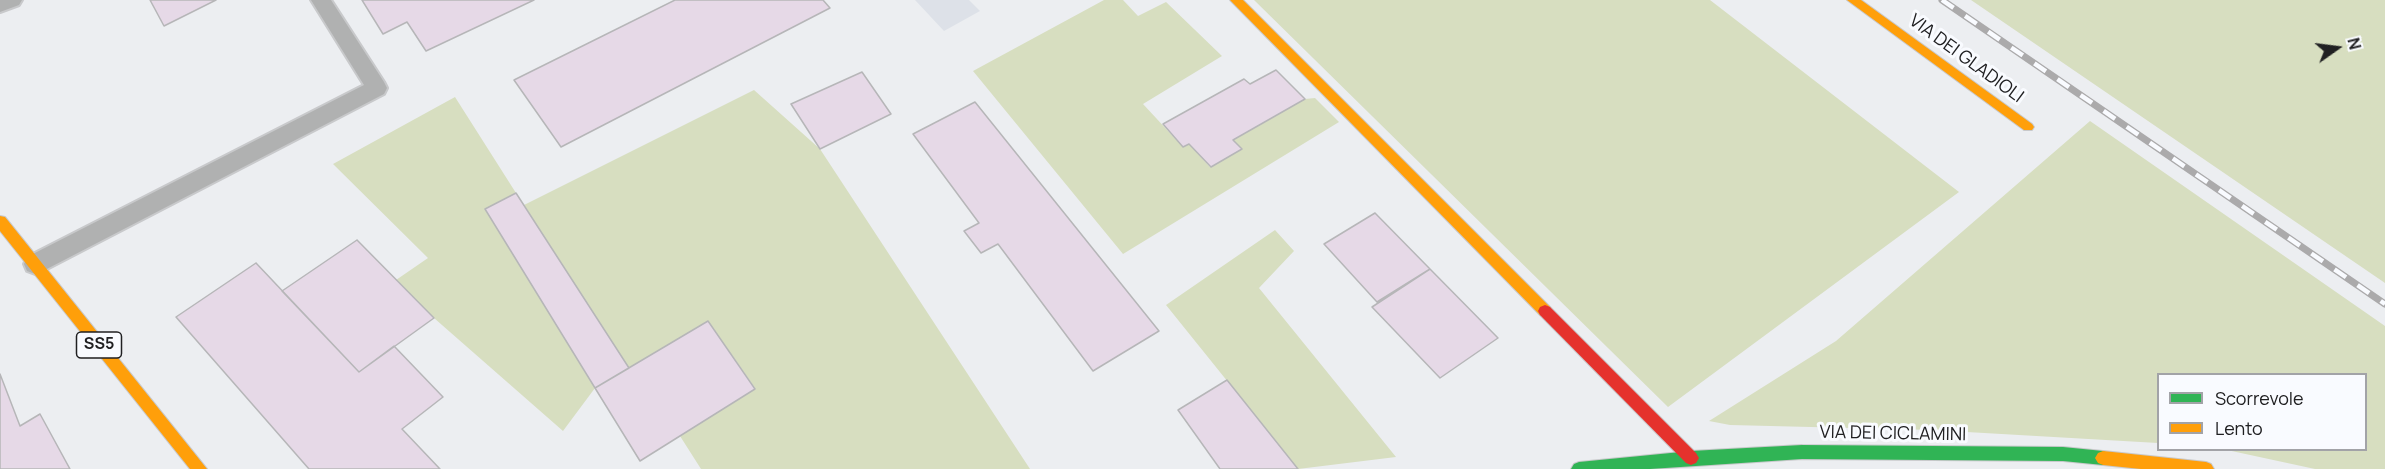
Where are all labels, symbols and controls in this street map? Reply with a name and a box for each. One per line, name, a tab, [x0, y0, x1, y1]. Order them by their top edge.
street label: VIA DEI GLADIOLI	[1905, 10, 2027, 108]
north arrow	[2307, 18, 2367, 78]
text: N	[2342, 35, 2367, 52]
road number: SS5	[76, 332, 122, 358]
legend	[2157, 373, 2367, 451]
text: Scorrevole	[2215, 386, 2304, 410]
text: Lento	[2215, 416, 2263, 440]
street label: VIA DEI CICLAMINI	[1820, 422, 1966, 446]

